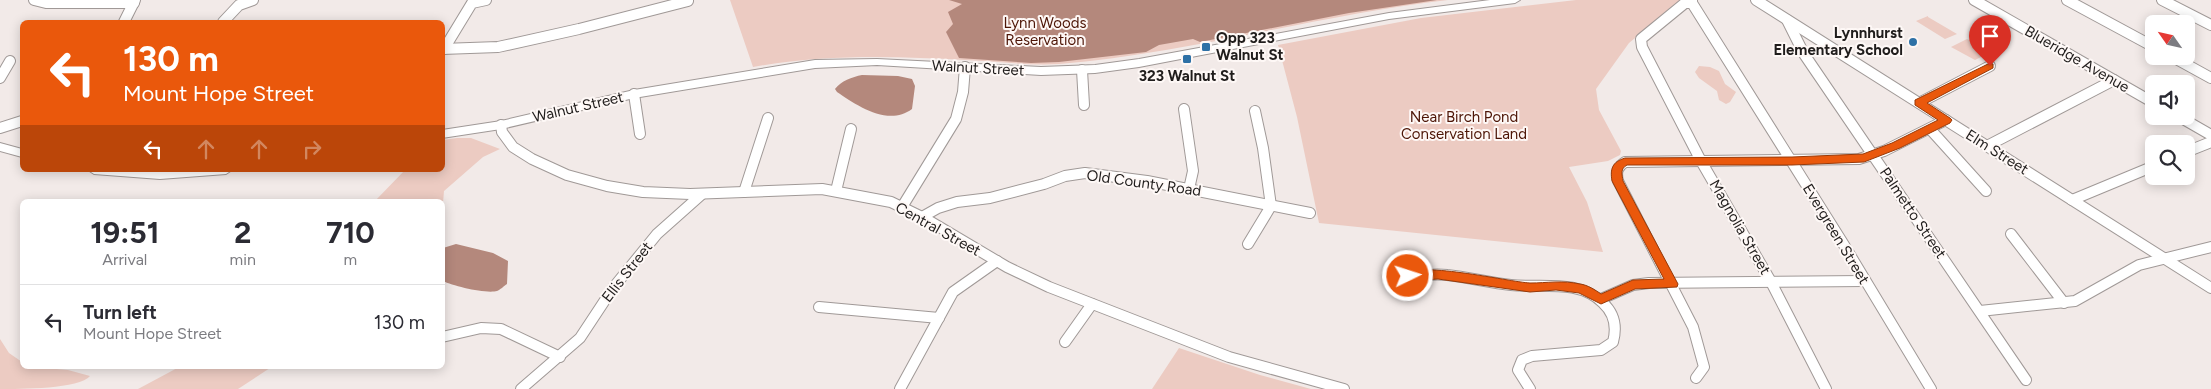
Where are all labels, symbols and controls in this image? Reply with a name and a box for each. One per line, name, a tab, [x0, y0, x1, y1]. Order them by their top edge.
park label: Lynn Woods Reservation	[1003, 14, 1087, 49]
pin	[1969, 15, 2011, 66]
north arrow	[2145, 15, 2195, 65]
map controls	[2145, 15, 2195, 185]
icon: arrive	[1976, 22, 2004, 50]
street label: Blueridge Avenue	[2021, 22, 2133, 96]
place label: Lynnhurst Elementary School	[1774, 24, 1903, 59]
place label: Opp 323 Walnut St	[1216, 29, 1284, 64]
marker: Lynnhurst Elementary School	[1907, 36, 1919, 48]
text: 130 m	[123, 38, 219, 80]
icon: left	[40, 40, 105, 105]
marker: Opp 323 Walnut St	[1200, 41, 1212, 53]
marker: 323 Walnut St	[1181, 53, 1193, 65]
street label: Walnut Street	[931, 57, 1025, 79]
place label: 323 Walnut St	[1139, 67, 1235, 85]
button: sound	[2145, 75, 2195, 125]
text: Mount Hope Street	[123, 80, 314, 107]
street label: Walnut Street	[531, 88, 626, 126]
park label: Near Birch Pond Conservation Land	[1401, 108, 1527, 143]
street label: Elm Street	[1962, 126, 2032, 179]
icon: left	[139, 135, 167, 163]
icon: ahead	[192, 135, 220, 163]
icon: ahead	[245, 135, 273, 163]
icon: right	[298, 135, 326, 163]
button: search	[2145, 135, 2195, 185]
street label: Palmetto Street	[1876, 164, 1950, 262]
street label: Old County Road	[1086, 166, 1202, 200]
street label: Magnolia Street	[1706, 176, 1775, 278]
street label: Evergreen Street	[1799, 180, 1873, 288]
street label: Central Street	[892, 198, 984, 260]
text: 19:51	[90, 214, 159, 251]
text: 2	[234, 214, 251, 251]
text: 710	[326, 214, 375, 251]
street label: Ellis Street	[598, 238, 656, 306]
position arrow	[1381, 249, 1433, 301]
text: Arrival	[102, 250, 147, 269]
text: min	[230, 250, 256, 269]
text: m	[344, 250, 357, 269]
text: Turn left	[83, 301, 157, 324]
icon: left	[40, 308, 68, 336]
text: 130 m	[374, 311, 425, 334]
text: Mount Hope Street	[83, 324, 222, 343]

